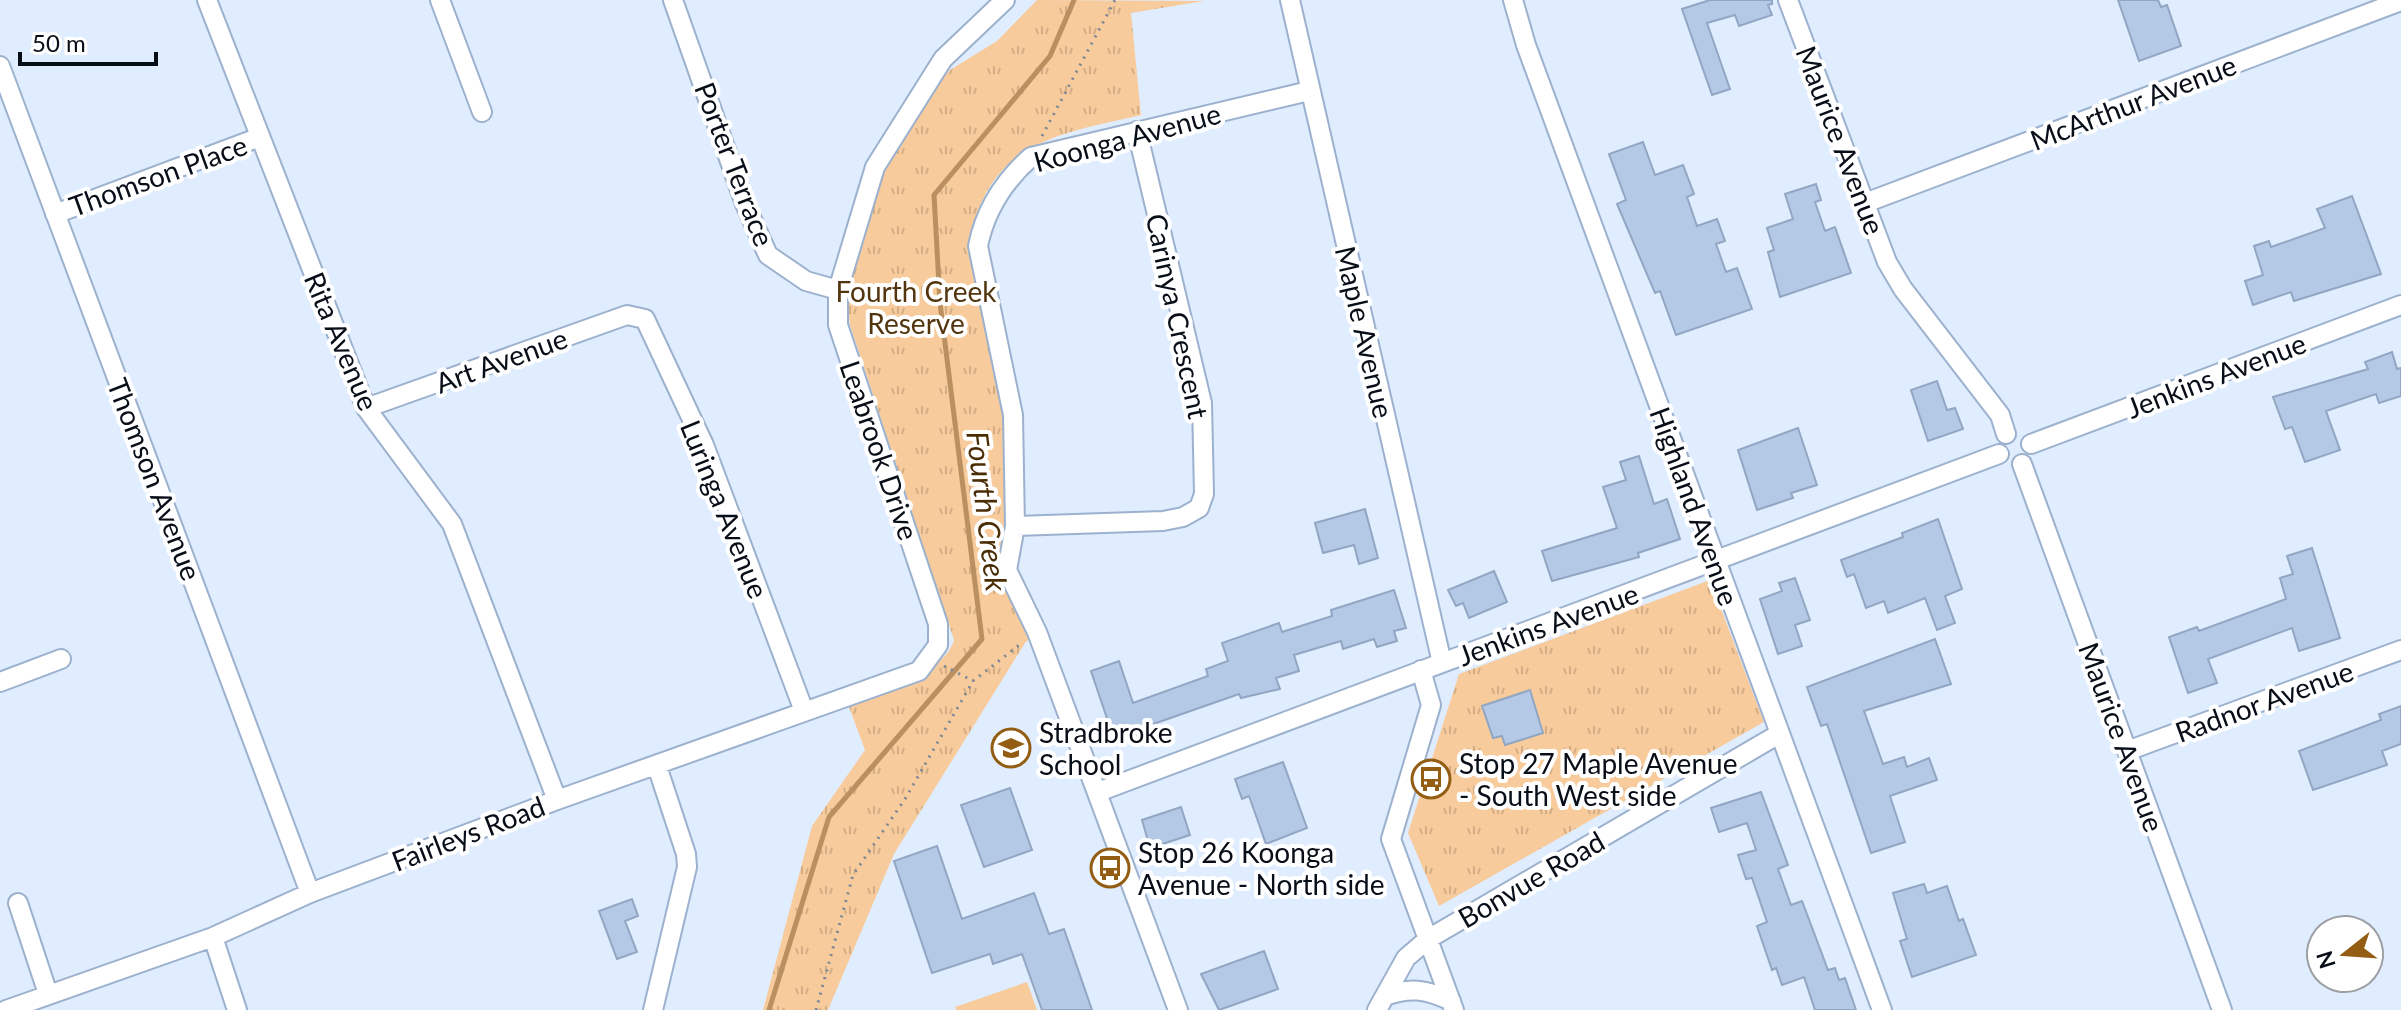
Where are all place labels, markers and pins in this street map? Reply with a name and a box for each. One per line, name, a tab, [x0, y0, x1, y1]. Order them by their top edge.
place label: Stradbroke School	[1039, 715, 1173, 781]
school or university icon: Stradbroke School	[990, 727, 1032, 769]
place label: Stop 27 Maple Avenue - South West side	[1459, 746, 1737, 812]
bus stop icon: Stop 27 Maple Avenue - South West side	[1410, 758, 1452, 800]
place label: Stop 26 Koonga Avenue - North side	[1138, 835, 1385, 901]
bus stop icon: Stop 26 Koonga Avenue - North side	[1089, 847, 1131, 889]

